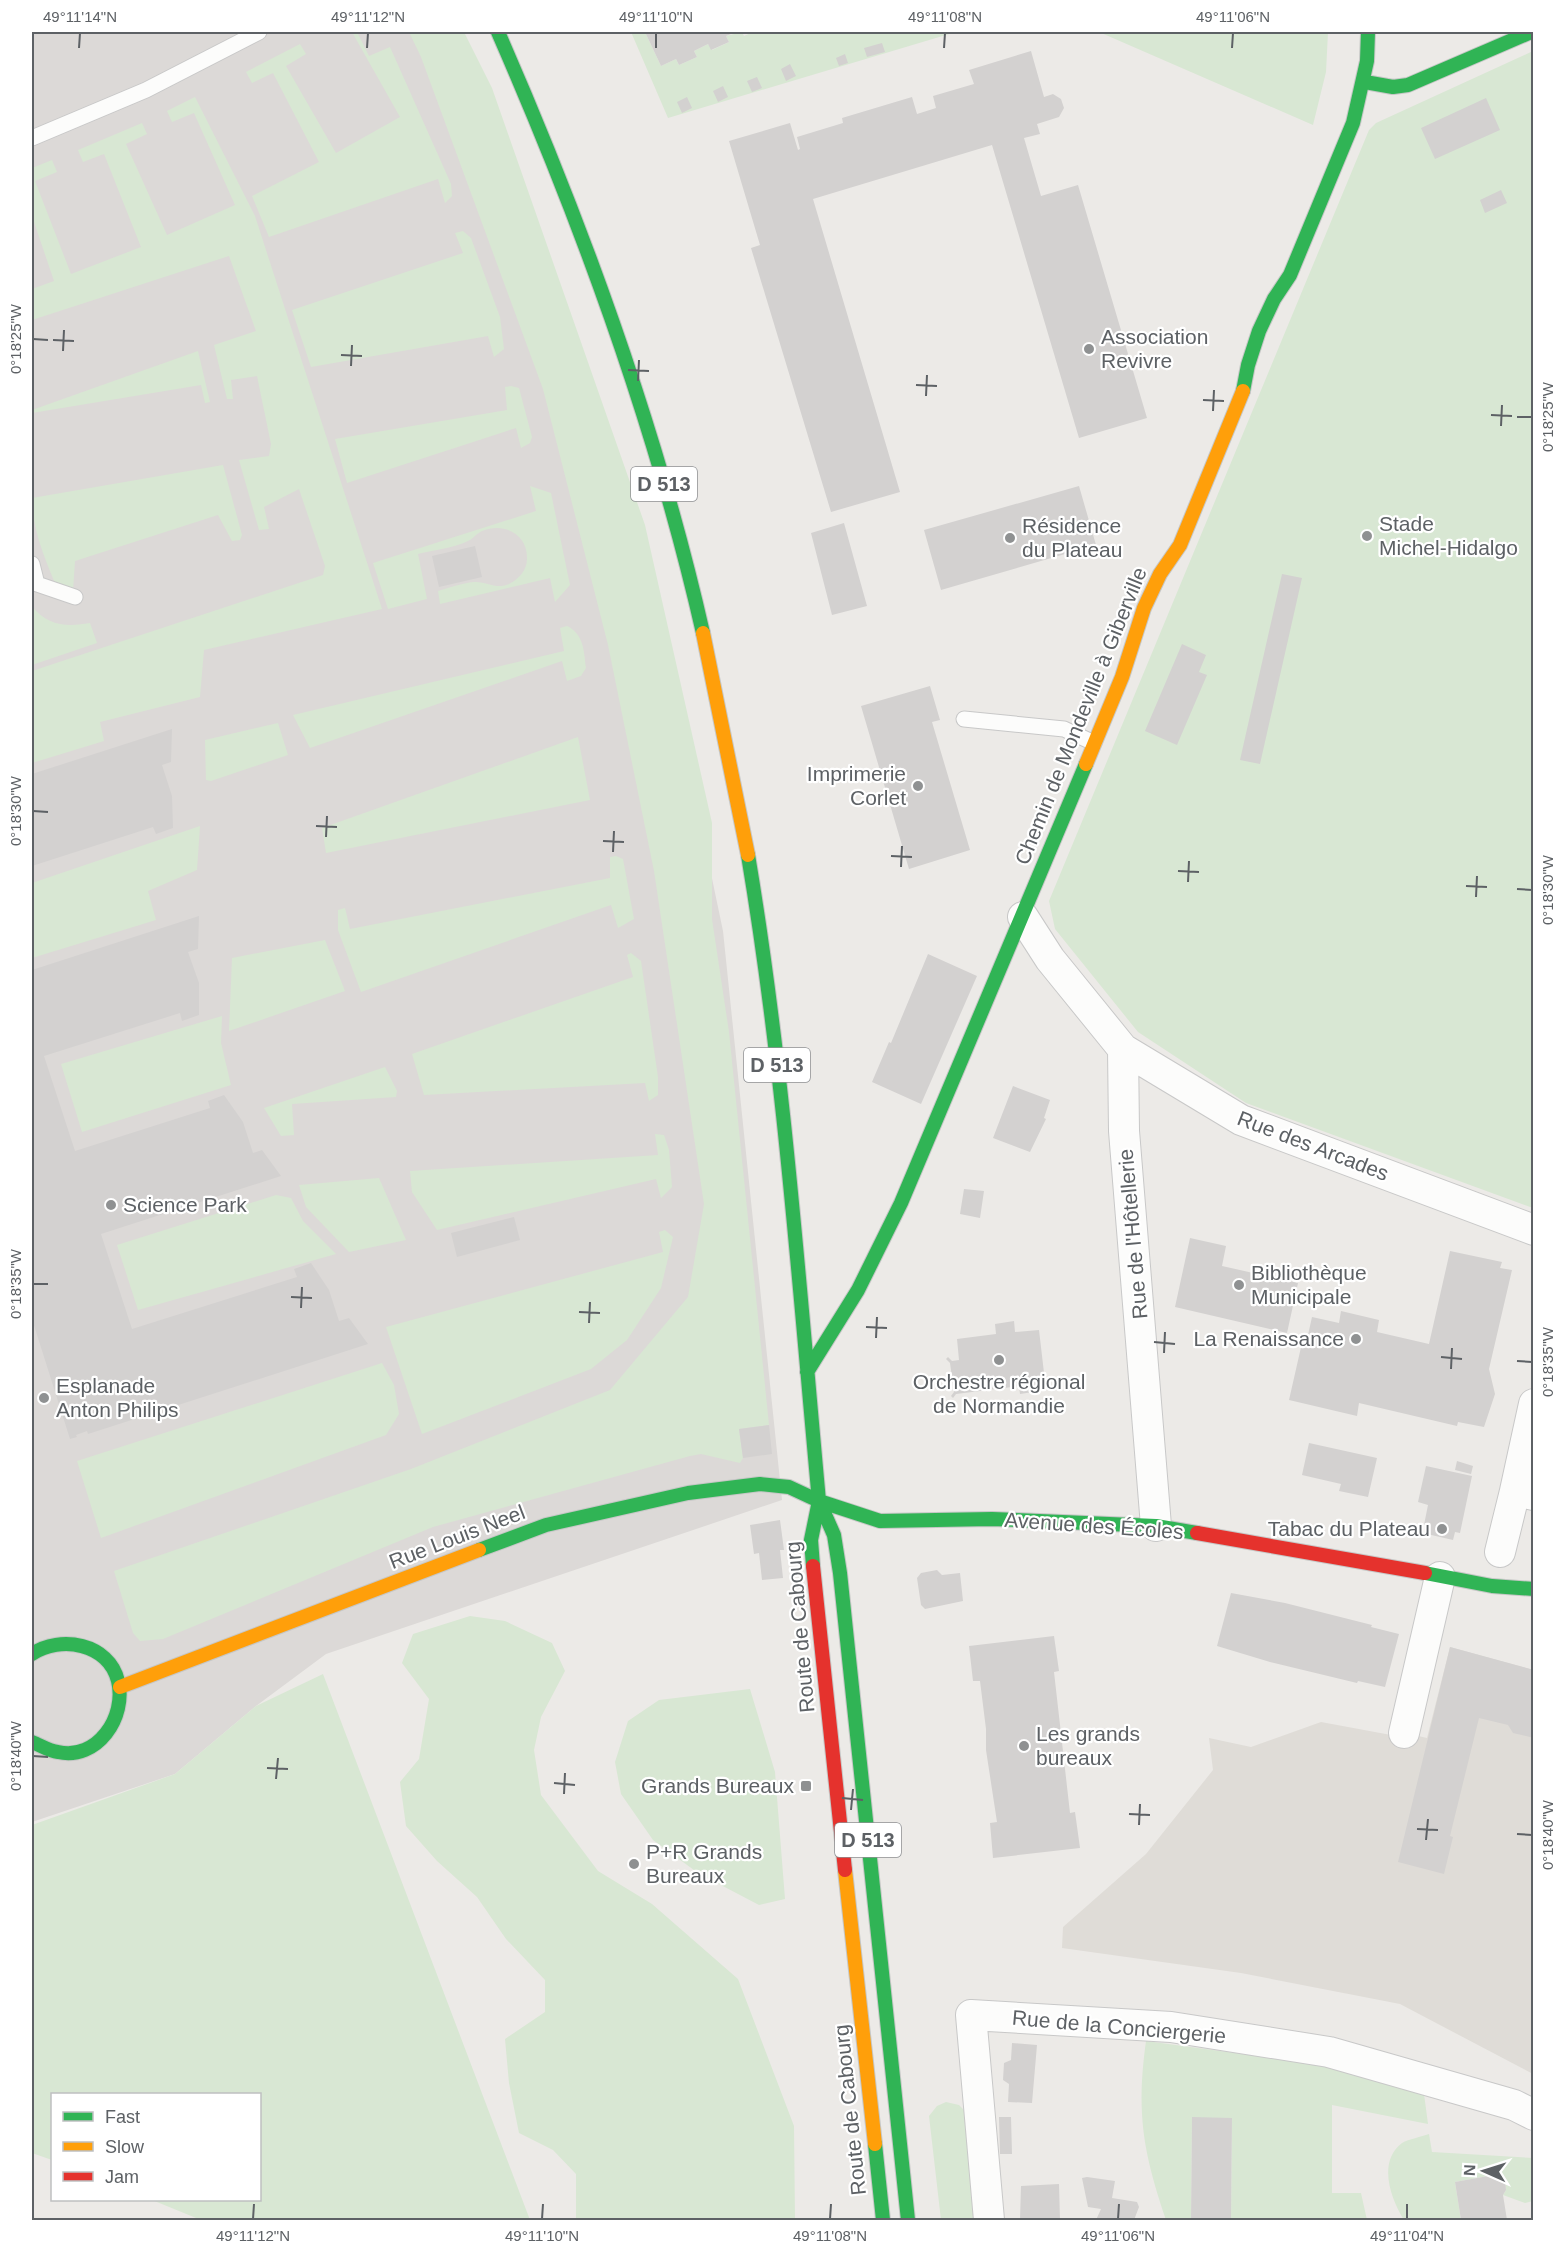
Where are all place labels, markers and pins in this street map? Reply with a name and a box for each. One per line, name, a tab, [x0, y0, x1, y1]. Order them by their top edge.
place label: Association Revivre	[1101, 325, 1208, 372]
marker: Association Revivre	[1082, 342, 1096, 356]
place label: Stade Michel-Hidalgo	[1379, 512, 1518, 559]
place label: Résidence du Plateau	[1022, 514, 1122, 561]
marker: Stade Michel-Hidalgo	[1360, 529, 1374, 543]
marker: Résidence du Plateau	[1003, 531, 1017, 545]
place label: Imprimerie Corlet	[807, 762, 906, 809]
marker: Imprimerie Corlet	[911, 779, 925, 793]
place label: Science Park	[123, 1193, 247, 1216]
marker: Science Park	[104, 1198, 118, 1212]
place label: Bibliothèque Municipale	[1251, 1261, 1367, 1308]
marker: Bibliothèque Municipale	[1232, 1278, 1246, 1292]
place label: La Renaissance	[1193, 1327, 1344, 1350]
marker: La Renaissance	[1349, 1332, 1363, 1346]
marker: Orchestre régional de Normandie	[992, 1353, 1006, 1367]
place label: Orchestre régional de Normandie	[913, 1370, 1085, 1417]
place label: Esplanade Anton Philips	[56, 1374, 179, 1421]
marker: Esplanade Anton Philips	[37, 1391, 51, 1405]
place label: Tabac du Plateau	[1268, 1517, 1430, 1540]
marker: Tabac du Plateau	[1435, 1522, 1449, 1536]
place label: Les grands bureaux	[1036, 1722, 1140, 1769]
marker: Les grands bureaux	[1017, 1739, 1031, 1753]
place label: Grands Bureaux	[641, 1774, 794, 1797]
marker: Grands Bureaux	[799, 1779, 813, 1793]
place label: P+R Grands Bureaux	[646, 1840, 762, 1887]
marker: P+R Grands Bureaux	[627, 1857, 641, 1871]

